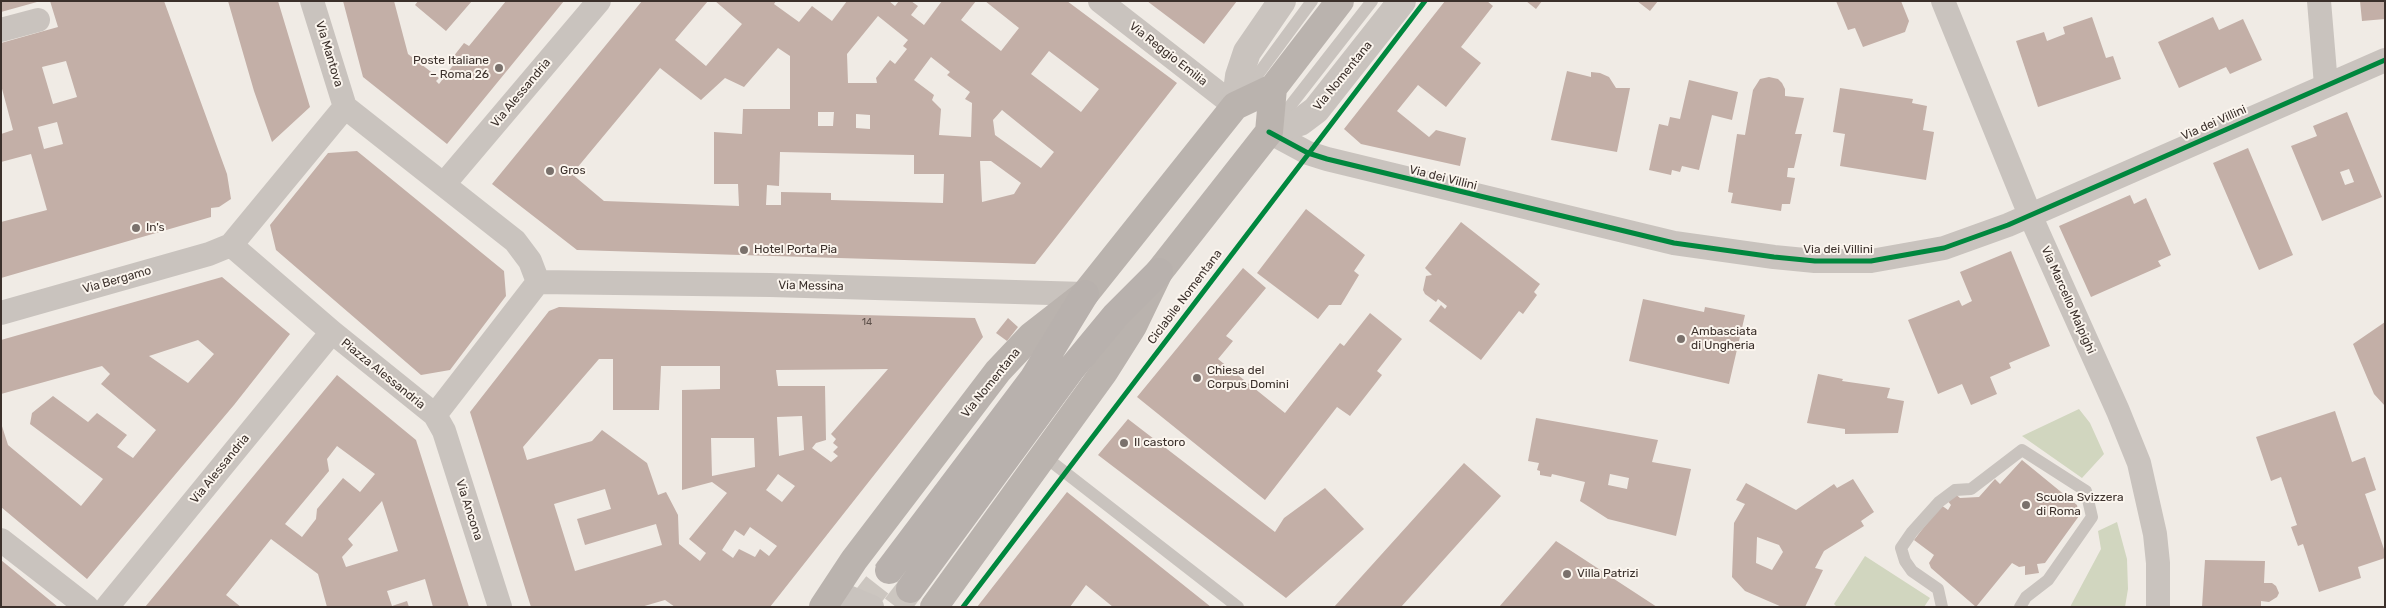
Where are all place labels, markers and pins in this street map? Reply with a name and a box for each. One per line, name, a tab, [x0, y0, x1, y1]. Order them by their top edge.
place label: Poste Italiane – Roma 26	[413, 54, 489, 82]
marker: Poste Italiane – Roma 26	[493, 62, 505, 74]
place label: Gros	[560, 164, 586, 178]
marker: Gros	[544, 165, 556, 177]
place label: In's	[146, 221, 165, 235]
marker: In's	[130, 222, 142, 234]
place label: Hotel Porta Pia	[754, 243, 837, 257]
marker: Hotel Porta Pia	[738, 244, 750, 256]
place label: Ambasciata di Ungheria	[1691, 325, 1757, 353]
marker: Ambasciata di Ungheria	[1675, 333, 1687, 345]
place label: Chiesa del Corpus Domini	[1207, 364, 1289, 392]
marker: Chiesa del Corpus Domini	[1191, 372, 1203, 384]
place label: Il castoro	[1134, 436, 1185, 450]
marker: Il castoro	[1118, 437, 1130, 449]
place label: Scuola Svizzera di Roma	[2036, 491, 2124, 519]
marker: Scuola Svizzera di Roma	[2020, 499, 2032, 511]
place label: Villa Patrizi	[1577, 567, 1638, 581]
marker: Villa Patrizi	[1561, 568, 1573, 580]

